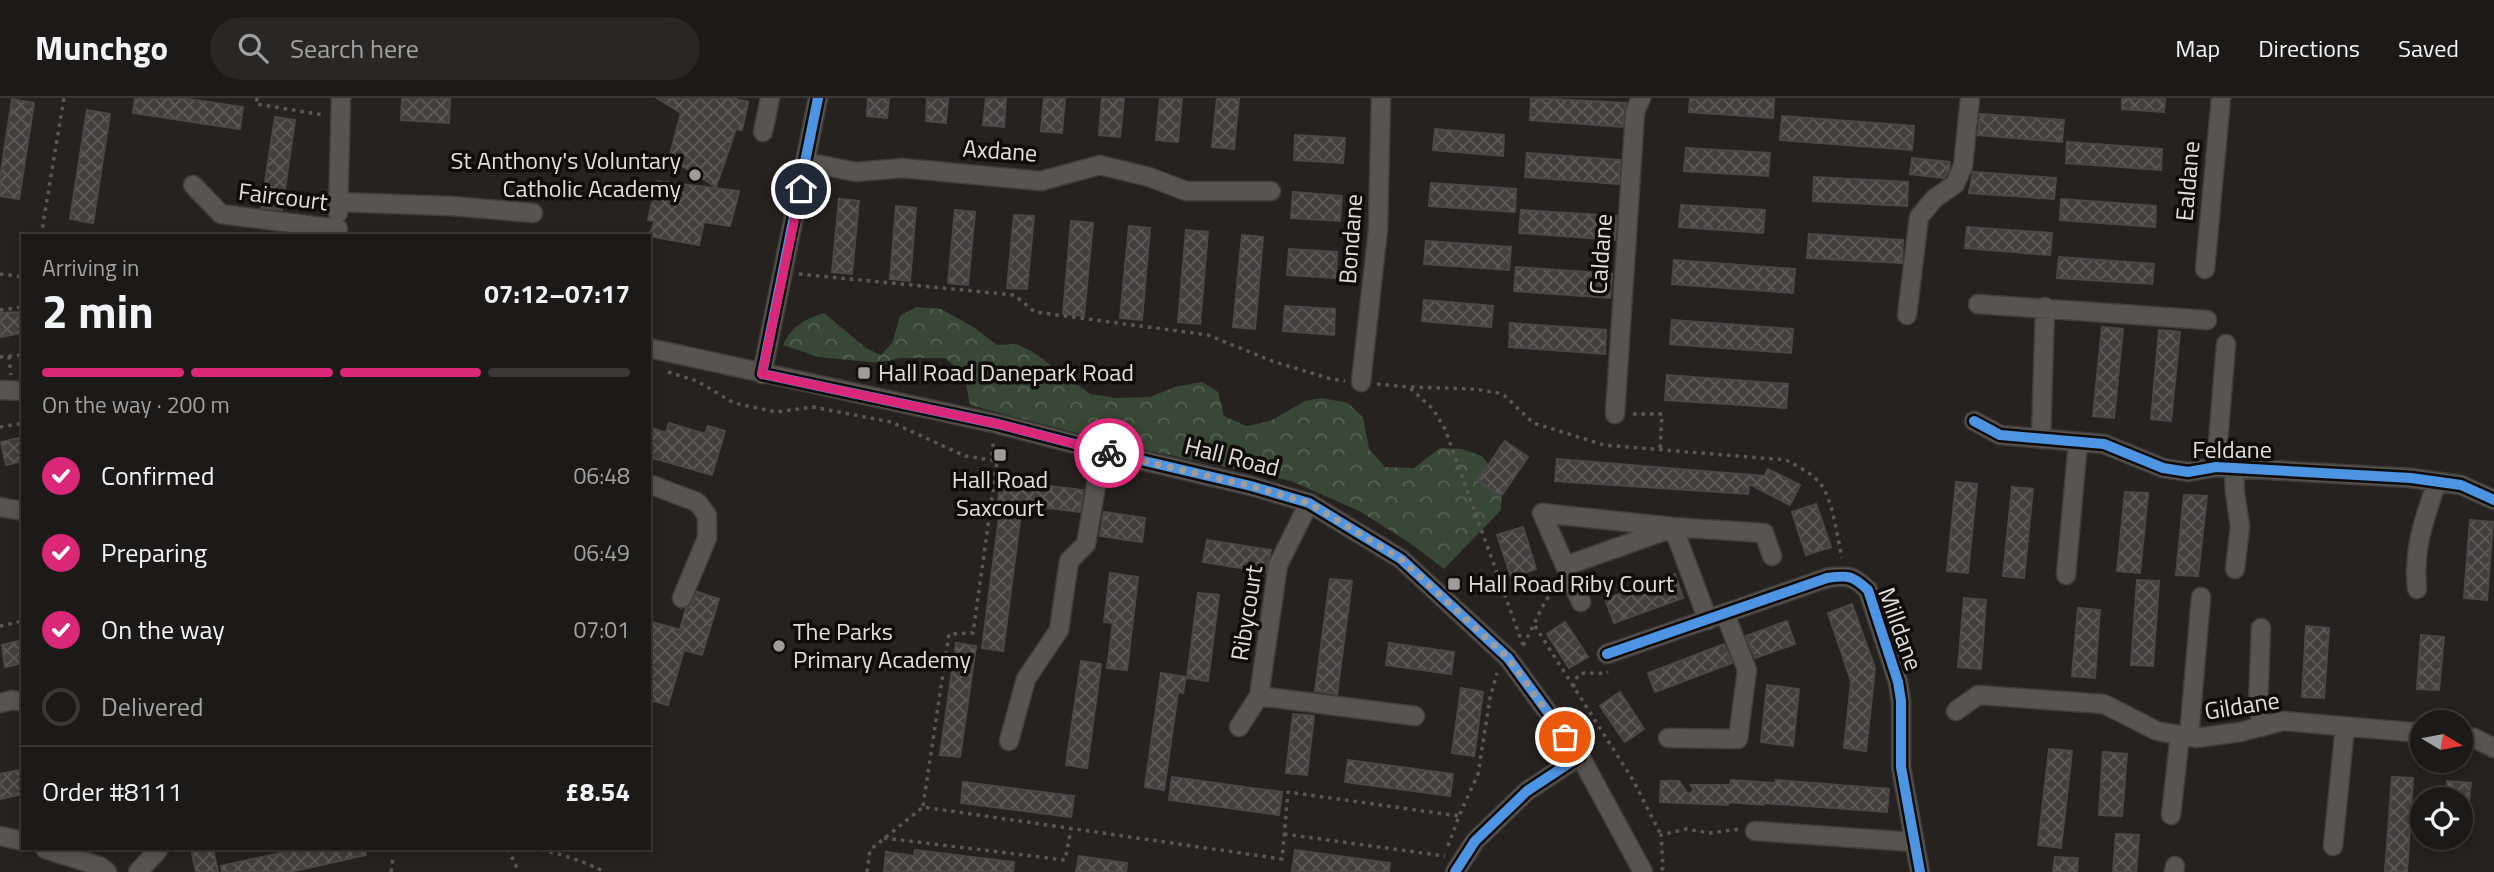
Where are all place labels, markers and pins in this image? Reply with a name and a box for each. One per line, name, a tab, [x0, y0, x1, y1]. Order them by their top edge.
place label: St Anthony's Voluntary Catholic Academy	[450, 142, 681, 206]
pin	[771, 159, 831, 219]
marker: St Anthony's Voluntary Catholic Academy	[687, 167, 703, 183]
place label: Hall Road Danepark Road	[878, 354, 1134, 390]
marker: Hall Road Danepark Road	[856, 365, 872, 381]
marker: Hall Road Saxcourt	[992, 447, 1008, 463]
place label: Hall Road Saxcourt	[952, 461, 1048, 525]
place label: Hall Road Riby Court	[1468, 565, 1675, 601]
marker: Hall Road Riby Court	[1446, 576, 1462, 592]
place label: The Parks Primary Academy	[793, 613, 971, 677]
marker: The Parks Primary Academy	[771, 638, 787, 654]
pin	[1535, 707, 1595, 767]

